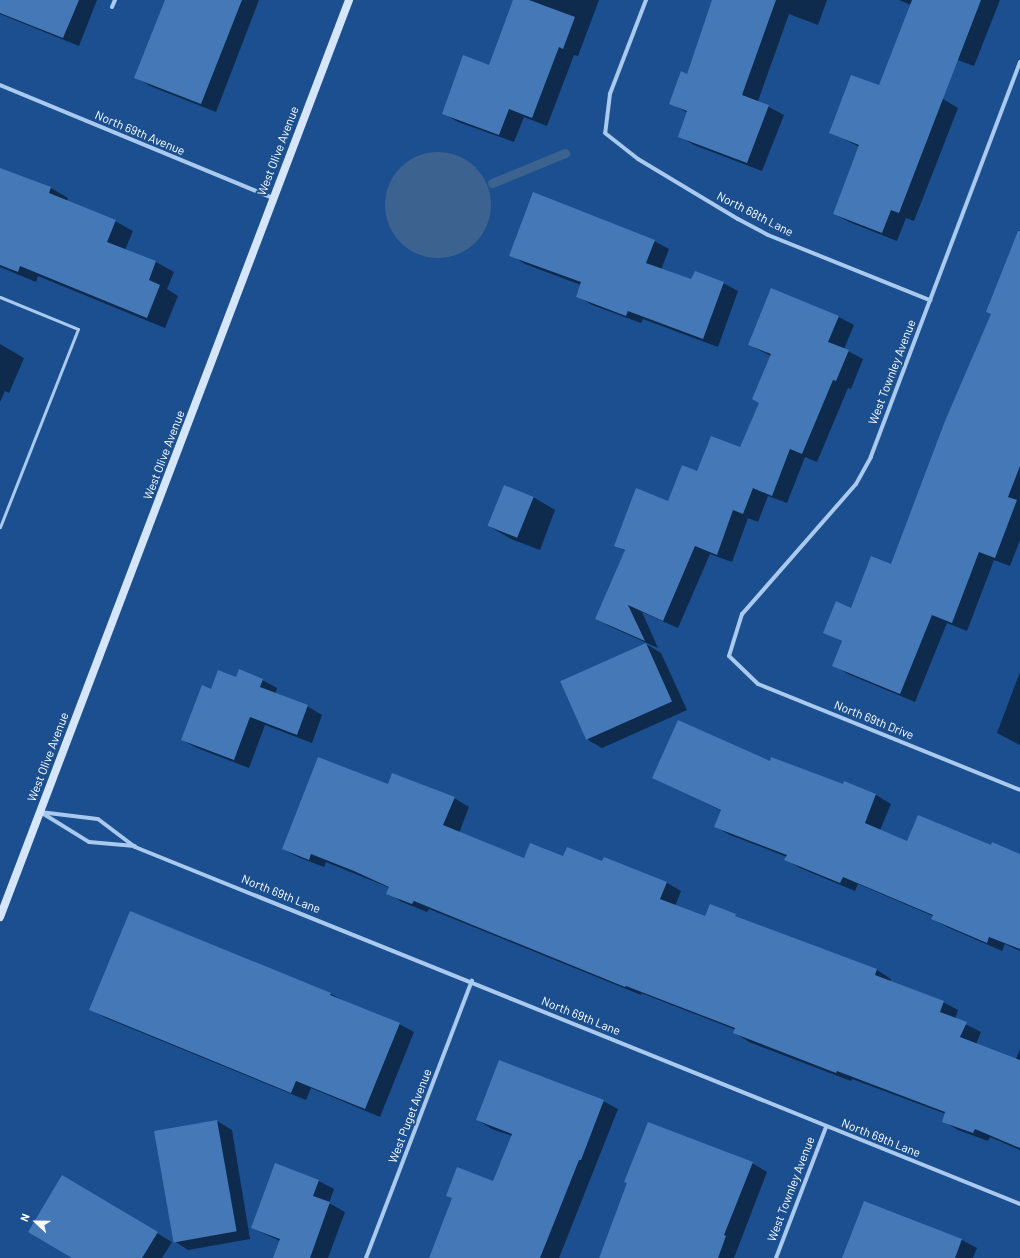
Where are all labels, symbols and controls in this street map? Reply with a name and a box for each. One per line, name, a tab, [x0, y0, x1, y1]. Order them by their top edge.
street label: West Olive Avenue	[254, 104, 302, 198]
street label: North 69th Avenue	[93, 108, 187, 158]
street label: North 68th Lane	[714, 189, 796, 239]
street label: West Townley Avenue	[865, 317, 919, 427]
street label: West Olive Avenue	[140, 408, 188, 502]
street label: North 69th Drive	[832, 697, 916, 743]
street label: West Olive Avenue	[24, 710, 72, 804]
street label: North 69th Lane	[239, 872, 323, 916]
street label: North 69th Lane	[539, 994, 623, 1038]
street label: West Puget Avenue	[385, 1067, 435, 1165]
street label: North 69th Lane	[839, 1116, 923, 1160]
street label: West Townley Avenue	[764, 1134, 818, 1244]
north arrow	[16, 1202, 56, 1242]
text: N	[17, 1211, 32, 1223]

